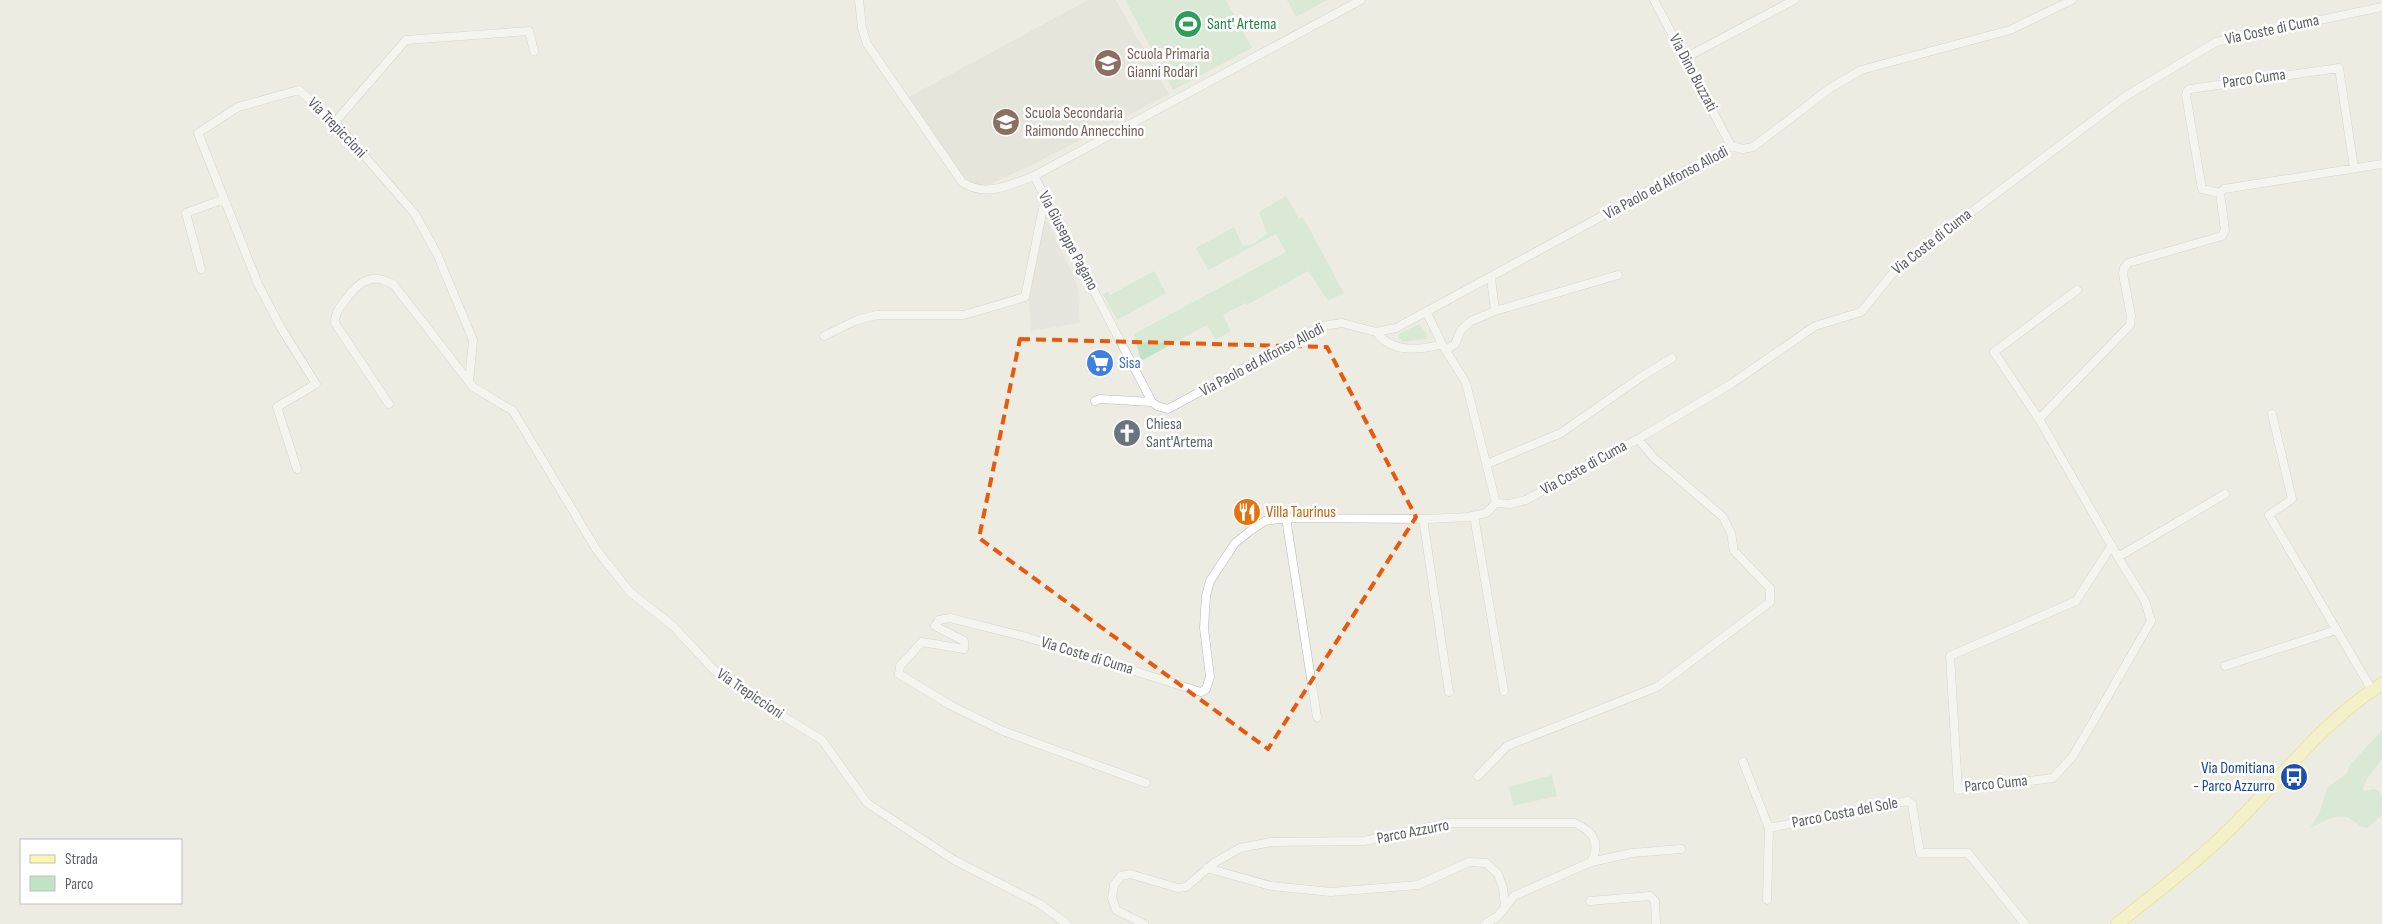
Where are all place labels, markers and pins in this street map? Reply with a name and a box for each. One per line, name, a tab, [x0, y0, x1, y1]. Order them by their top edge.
sports icon: Sant' Artema	[1173, 9, 1203, 39]
place label: Sant' Artema	[1207, 15, 1276, 34]
place label: Scuola Primaria Gianni Rodari	[1127, 45, 1210, 82]
school or university icon: Scuola Primaria Gianni Rodari	[1093, 48, 1123, 78]
place label: Scuola Secondaria Raimondo Annecchino	[1025, 104, 1144, 141]
school or university icon: Scuola Secondaria Raimondo Annecchino	[991, 107, 1021, 137]
supermarket icon: Sisa	[1085, 348, 1115, 378]
place label: Sisa	[1119, 354, 1141, 373]
place label: Chiesa Sant'Artema	[1146, 415, 1213, 452]
church icon: Chiesa Sant'Artema	[1112, 418, 1142, 448]
restaurant icon: Villa Taurinus	[1232, 497, 1262, 527]
place label: Villa Taurinus	[1266, 503, 1336, 522]
place label: Via Domitiana - Parco Azzurro	[2193, 759, 2275, 796]
bus stop icon: Via Domitiana - Parco Azzurro	[2279, 762, 2309, 792]

